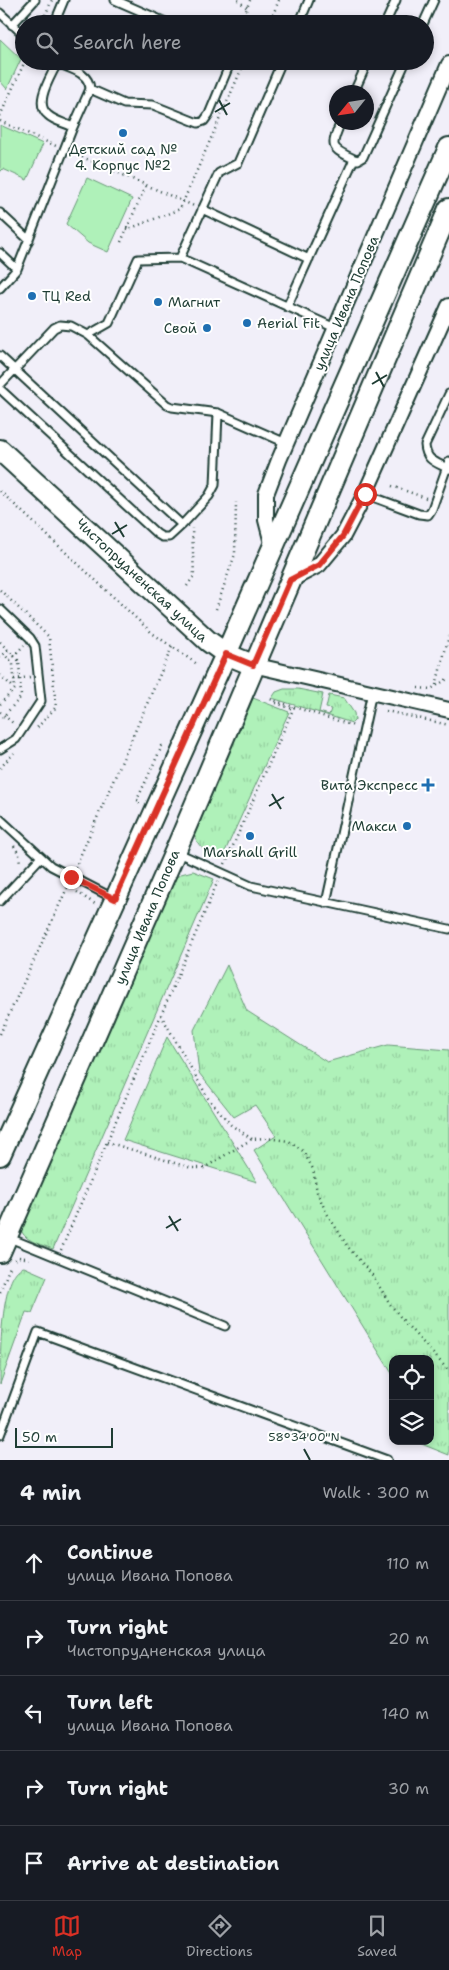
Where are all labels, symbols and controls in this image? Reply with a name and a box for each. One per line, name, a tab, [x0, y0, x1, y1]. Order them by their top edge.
search box	[15, 15, 434, 70]
icon: search	[33, 29, 61, 57]
text: Search here	[73, 30, 182, 55]
north arrow	[329, 85, 374, 130]
marker: Детский сад № 4. Корпус №2	[117, 127, 129, 139]
place label: Детский сад № 4. Корпус №2	[69, 140, 177, 174]
street label: улица Ивана Попова	[309, 233, 383, 373]
place label: ТЦ Red	[42, 287, 91, 305]
marker: ТЦ Red	[26, 290, 38, 302]
place label: Магнит	[168, 293, 221, 311]
marker: Магнит	[152, 296, 164, 308]
place label: Aerial Fit	[257, 314, 320, 332]
marker: Aerial Fit	[241, 317, 253, 329]
place label: Свой	[164, 319, 197, 337]
marker: Свой	[201, 322, 213, 334]
route start	[354, 483, 377, 506]
street label: Чистопрудненская улица	[72, 514, 212, 646]
place label: Вита Экспресс	[321, 776, 418, 794]
marker: Вита Экспресс	[422, 779, 434, 791]
place label: Макси	[352, 817, 397, 835]
marker: Макси	[401, 820, 413, 832]
marker: Marshall Grill	[244, 830, 256, 842]
place label: Marshall Grill	[203, 843, 298, 861]
street label: улица Ивана Попова	[110, 847, 184, 987]
route end	[60, 866, 83, 889]
map controls	[389, 1355, 434, 1445]
button: locate	[389, 1355, 434, 1400]
button: layers	[389, 1400, 434, 1445]
scale bar	[15, 1425, 112, 1448]
text: 50 m	[22, 1428, 57, 1446]
text: 58°34'00"N	[268, 1429, 340, 1445]
text: 4 min	[20, 1479, 81, 1507]
text: Walk · 300 m	[322, 1482, 429, 1503]
text: Continue	[67, 1540, 153, 1565]
icon: ahead	[20, 1549, 48, 1577]
text: 110 m	[386, 1553, 429, 1574]
text: улица Ивана Попова	[67, 1565, 233, 1586]
text: Turn right	[67, 1615, 168, 1640]
icon: right	[20, 1624, 48, 1652]
text: 20 m	[388, 1628, 429, 1649]
text: Чистопрудненская улица	[67, 1640, 266, 1661]
text: Turn left	[67, 1690, 153, 1715]
icon: left	[20, 1699, 48, 1727]
text: 140 m	[382, 1703, 429, 1724]
text: улица Ивана Попова	[67, 1715, 233, 1736]
icon: right	[20, 1774, 48, 1802]
text: Turn right	[67, 1776, 168, 1801]
text: 30 m	[388, 1778, 429, 1799]
icon: arrive	[20, 1849, 48, 1877]
text: Arrive at destination	[67, 1851, 279, 1876]
tab: Map	[52, 1912, 82, 1960]
tab: Directions	[186, 1912, 253, 1960]
tab: Saved	[357, 1912, 397, 1960]

